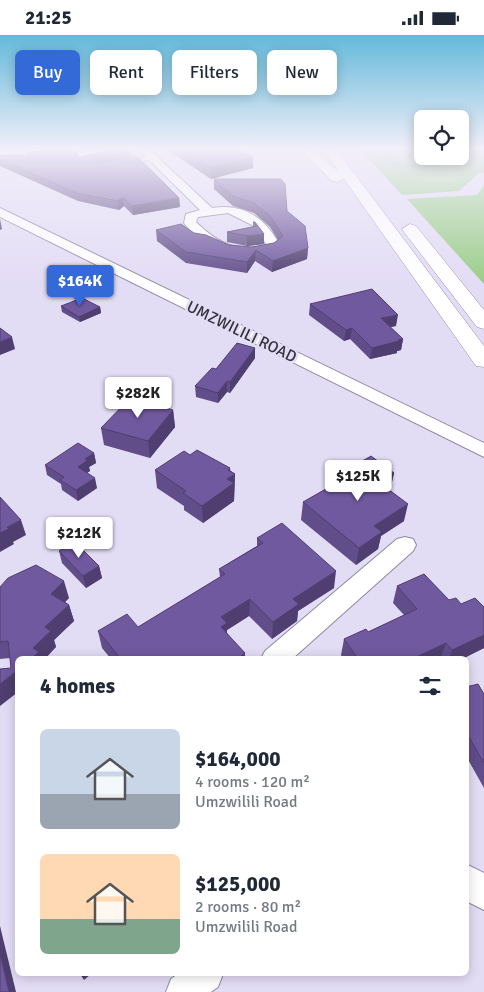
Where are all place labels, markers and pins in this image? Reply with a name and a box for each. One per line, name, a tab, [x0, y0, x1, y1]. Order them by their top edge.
pin: $164K	[45, 265, 115, 307]
pin: $282K	[103, 377, 173, 419]
pin: $125K	[323, 459, 393, 502]
pin: $212K	[44, 517, 114, 559]

